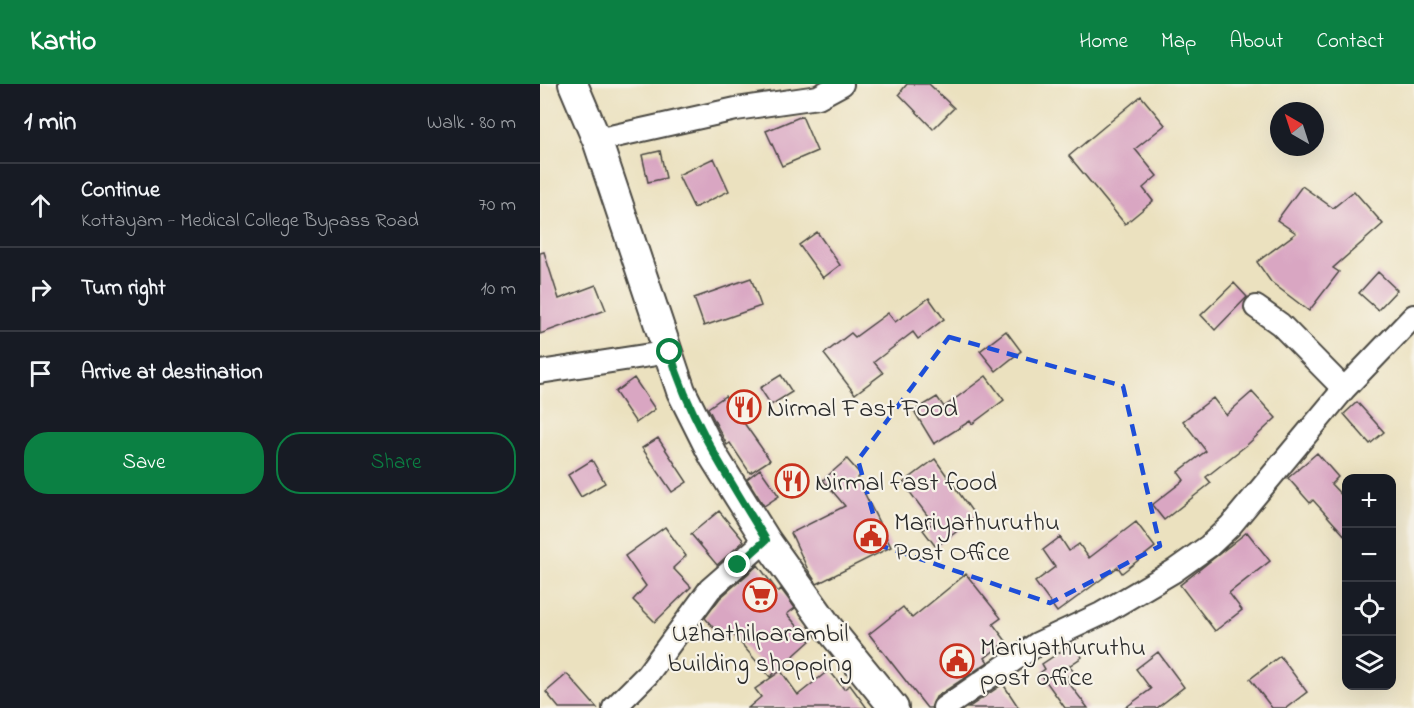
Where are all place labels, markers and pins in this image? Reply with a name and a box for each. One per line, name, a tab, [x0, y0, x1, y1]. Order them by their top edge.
restaurant icon: Nirmal Fast Food	[726, 389, 762, 425]
place label: Nirmal Fast Food	[767, 391, 958, 429]
restaurant icon: Nirmal fast food	[774, 463, 810, 499]
place label: Nirmal fast food	[815, 465, 997, 503]
place label: Mariyathuruthu Post Office	[894, 505, 1060, 573]
public building icon: Mariyathuruthu Post Office	[853, 518, 889, 554]
supermarket icon: Uzhathilparambil building shopping	[742, 577, 778, 613]
place label: Uzhathilparambil building shopping	[668, 616, 852, 684]
place label: Mariyathuruthu post office	[980, 630, 1146, 698]
public building icon: Mariyathuruthu post office	[939, 643, 975, 679]

